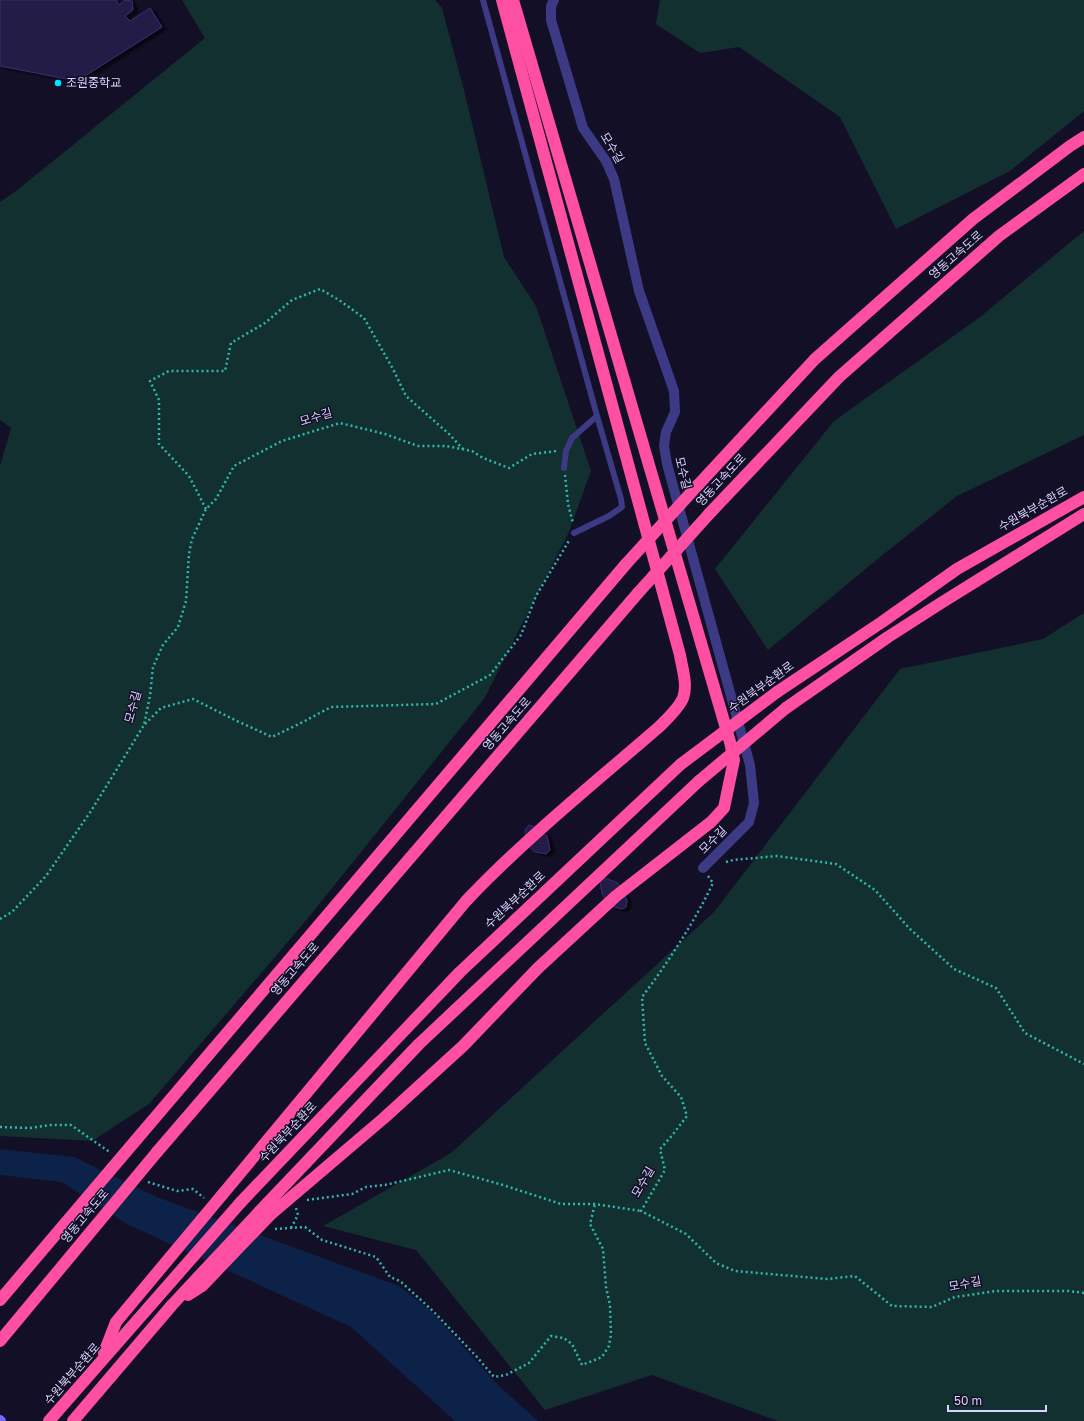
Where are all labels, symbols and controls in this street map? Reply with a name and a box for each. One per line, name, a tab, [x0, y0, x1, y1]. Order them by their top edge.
place label: 조원중학교	[66, 75, 121, 90]
marker: 조원중학교	[53, 78, 63, 88]
street label: 모수길	[597, 130, 627, 166]
street label: 영동고속도로	[926, 227, 986, 282]
street label: 모수길	[298, 405, 334, 429]
street label: 영동고속도로	[693, 450, 749, 509]
street label: 모수길	[672, 455, 695, 491]
street label: 수원북부순환로	[996, 483, 1070, 534]
street label: 수원북부순환로	[725, 658, 796, 715]
street label: 모수길	[121, 689, 144, 725]
street label: 영동고속도로	[479, 694, 534, 754]
street label: 모수길	[696, 823, 730, 857]
street label: 수원북부순환로	[481, 868, 548, 931]
street label: 영동고속도로	[267, 939, 322, 999]
street label: 수원북부순환로	[256, 1098, 319, 1165]
street label: 모수길	[628, 1164, 657, 1200]
street label: 영동고속도로	[58, 1185, 112, 1246]
street label: 모수길	[947, 1273, 983, 1294]
street label: 수원북부순환로	[41, 1340, 103, 1408]
scale bar	[948, 1387, 1046, 1413]
text: 50 m	[954, 1393, 982, 1408]

